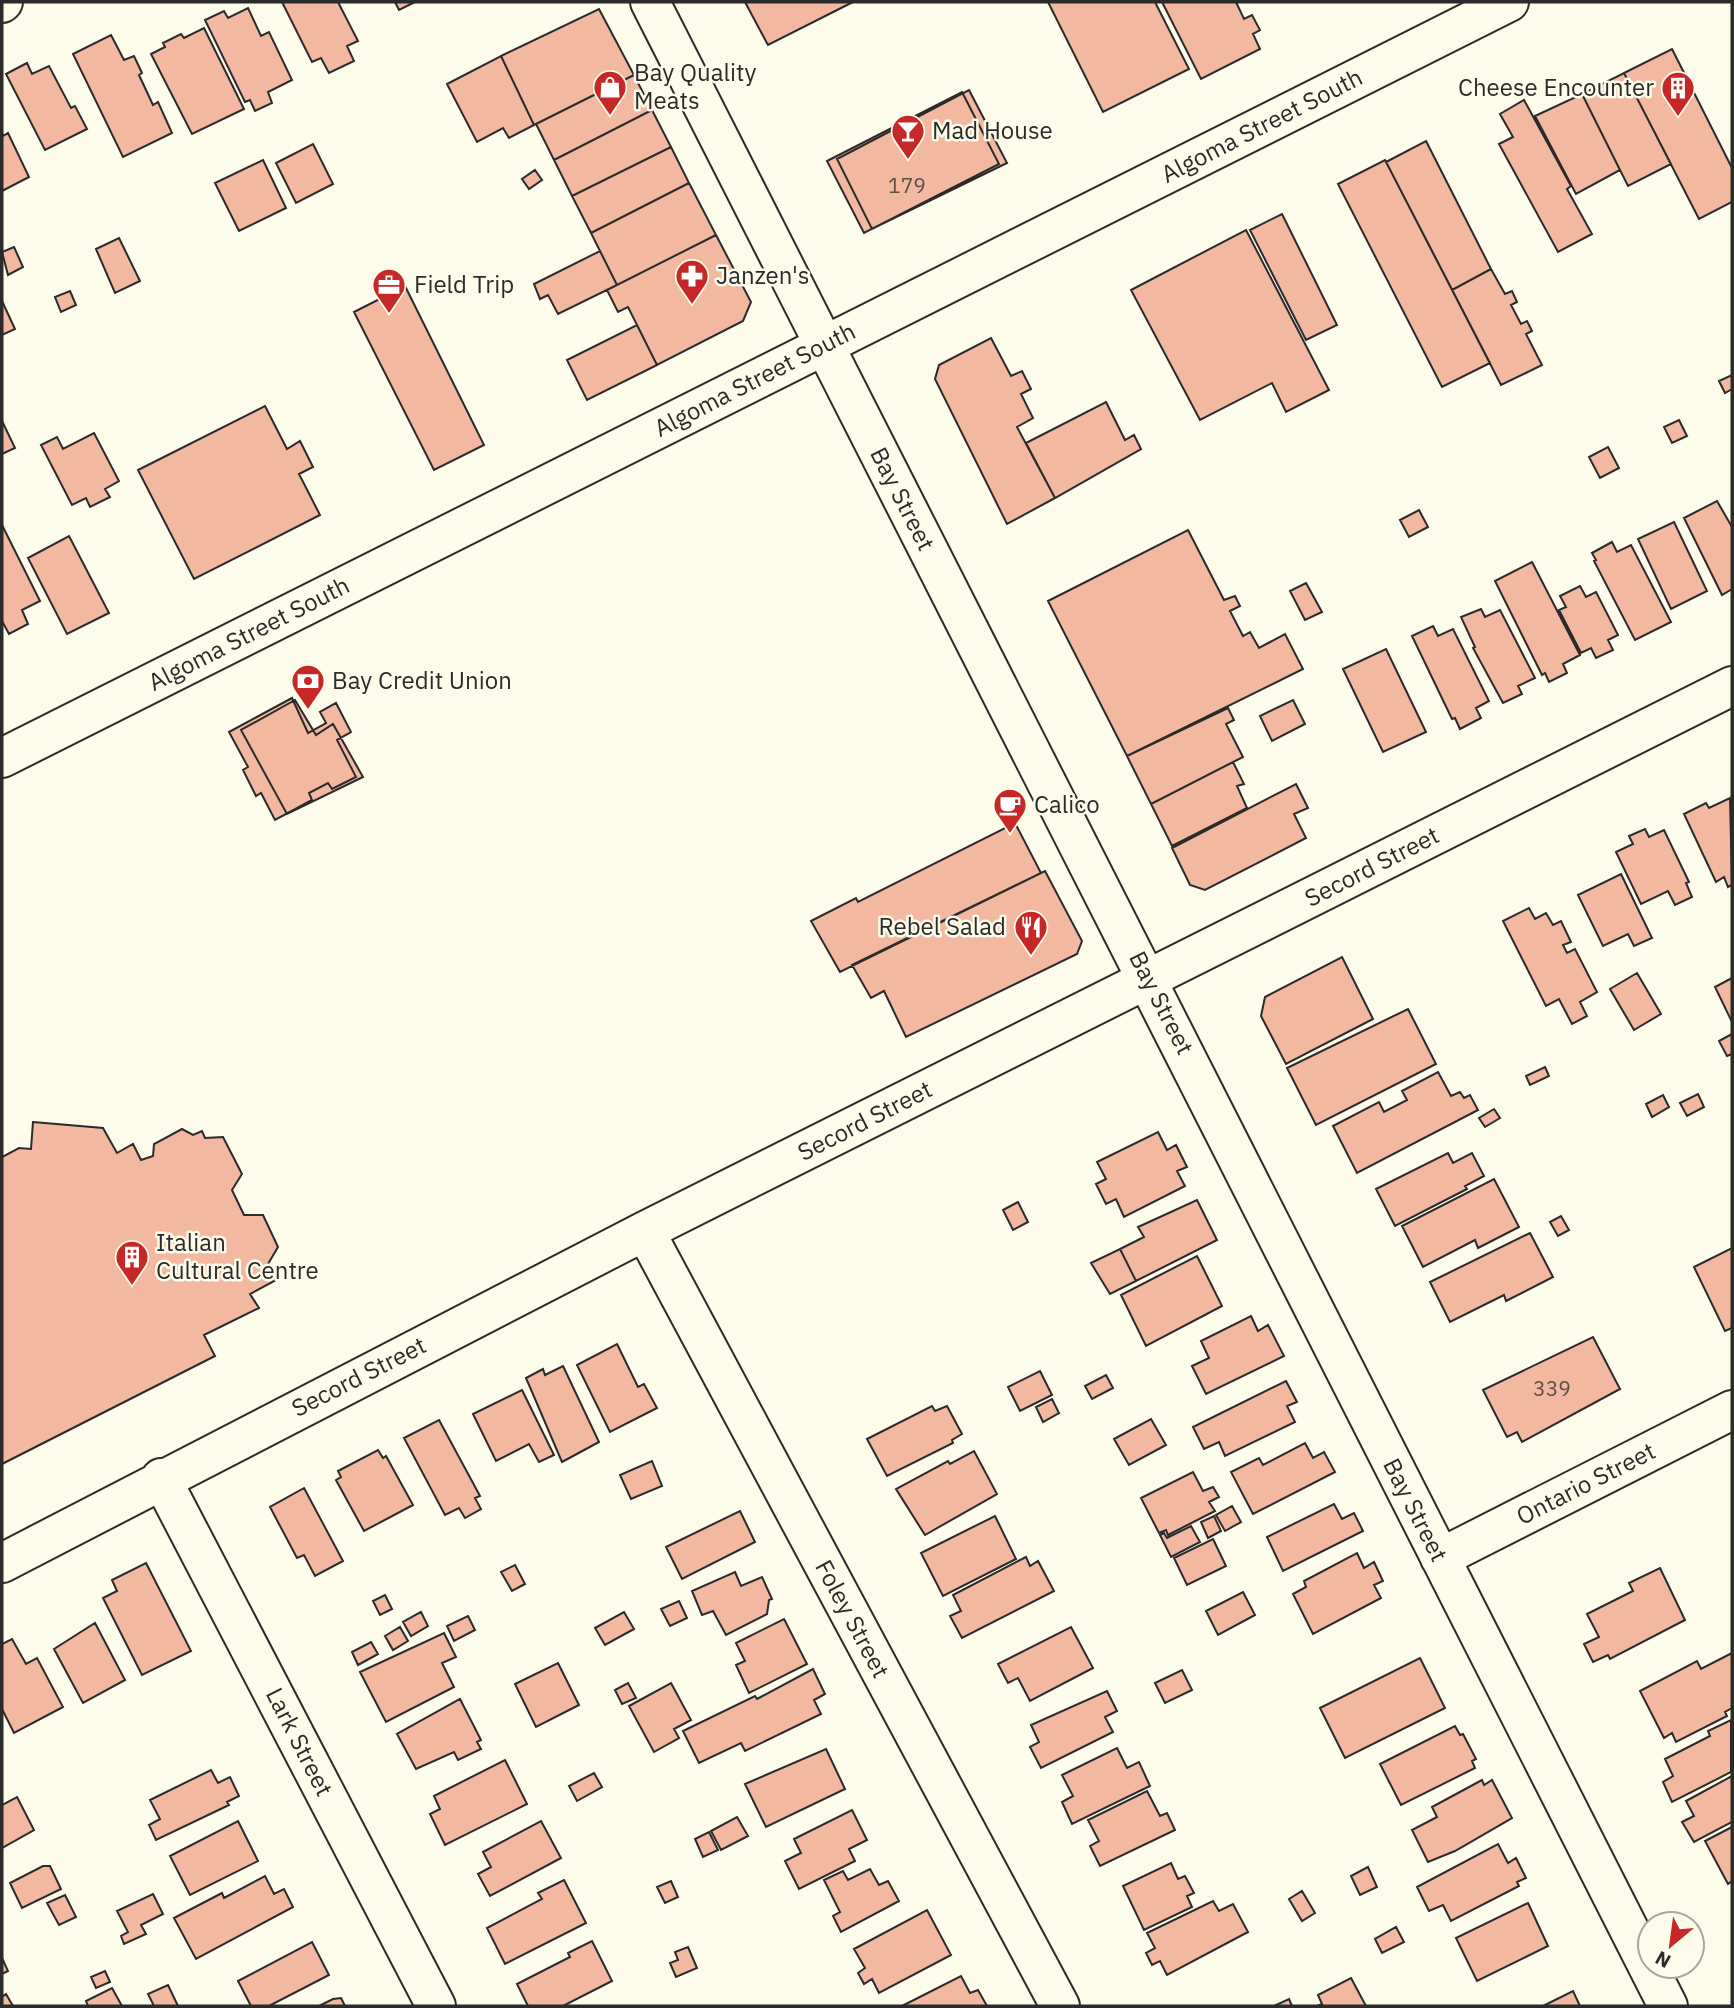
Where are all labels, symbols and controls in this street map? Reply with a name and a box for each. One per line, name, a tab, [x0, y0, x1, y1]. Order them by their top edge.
place label: Bay Quality Meats	[634, 56, 756, 116]
street label: Algoma Street South	[1155, 60, 1368, 190]
shop icon: Bay Quality Meats	[591, 68, 629, 117]
building icon: Cheese Encounter	[1659, 69, 1697, 118]
place label: Cheese Encounter	[1458, 71, 1654, 103]
bar icon: Mad House	[889, 112, 927, 161]
place label: Mad House	[932, 114, 1053, 146]
house number: 179	[888, 171, 926, 199]
pharmacy icon: Janzen's	[673, 257, 711, 306]
place label: Janzen's	[716, 259, 810, 291]
office icon: Field Trip	[370, 266, 408, 315]
place label: Field Trip	[414, 268, 514, 300]
street label: Algoma Street South	[648, 314, 861, 444]
street label: Bay Street	[863, 441, 943, 556]
street label: Algoma Street South	[142, 568, 355, 698]
bank icon: Bay Credit Union	[289, 662, 327, 711]
place label: Bay Credit Union	[332, 664, 512, 696]
cafe icon: Calico	[991, 786, 1029, 835]
place label: Calico	[1034, 788, 1100, 820]
street label: Secord Street	[1299, 819, 1444, 914]
restaurant icon: Rebel Salad	[1012, 908, 1050, 957]
place label: Rebel Salad	[879, 910, 1006, 942]
street label: Bay Street	[1122, 945, 1202, 1060]
street label: Secord Street	[792, 1073, 937, 1168]
place label: Italian Cultural Centre	[156, 1226, 319, 1286]
building icon: Italian Cultural Centre	[113, 1238, 151, 1287]
street label: Secord Street	[286, 1329, 431, 1424]
house number: 339	[1533, 1374, 1571, 1402]
street label: Ontario Street	[1511, 1434, 1660, 1532]
street label: Bay Street	[1376, 1452, 1456, 1567]
street label: Foley Street	[808, 1554, 897, 1683]
street label: Lark Street	[259, 1682, 341, 1801]
north arrow	[1636, 1910, 1706, 1980]
text: N	[1651, 1946, 1675, 1974]

